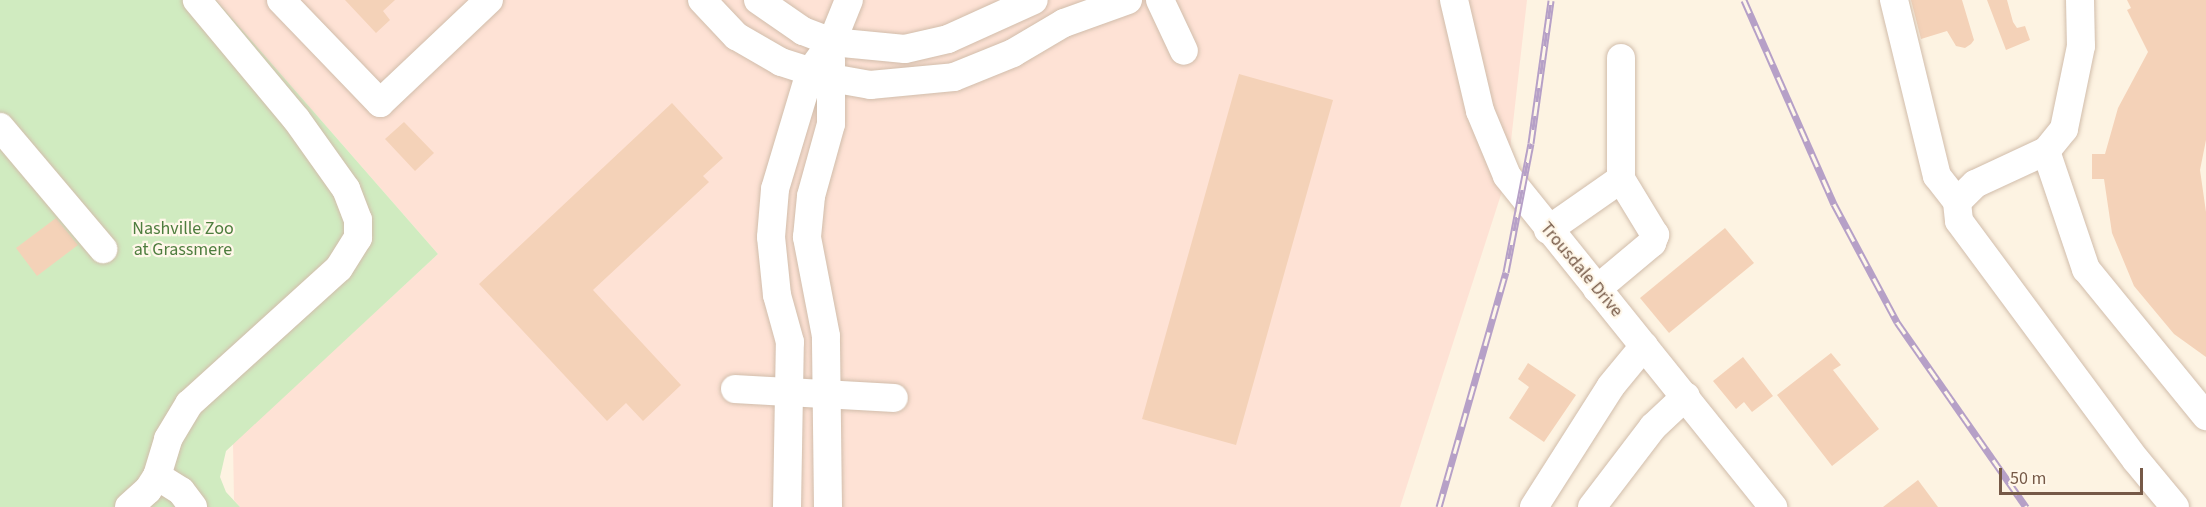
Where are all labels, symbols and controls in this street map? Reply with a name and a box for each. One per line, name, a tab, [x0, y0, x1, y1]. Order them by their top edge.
street label: Trousdale Drive	[1535, 218, 1627, 322]
park label: Nashville Zoo at Grassmere	[132, 219, 234, 262]
scale bar	[2002, 456, 2146, 494]
text: 50 m	[2010, 466, 2046, 491]

